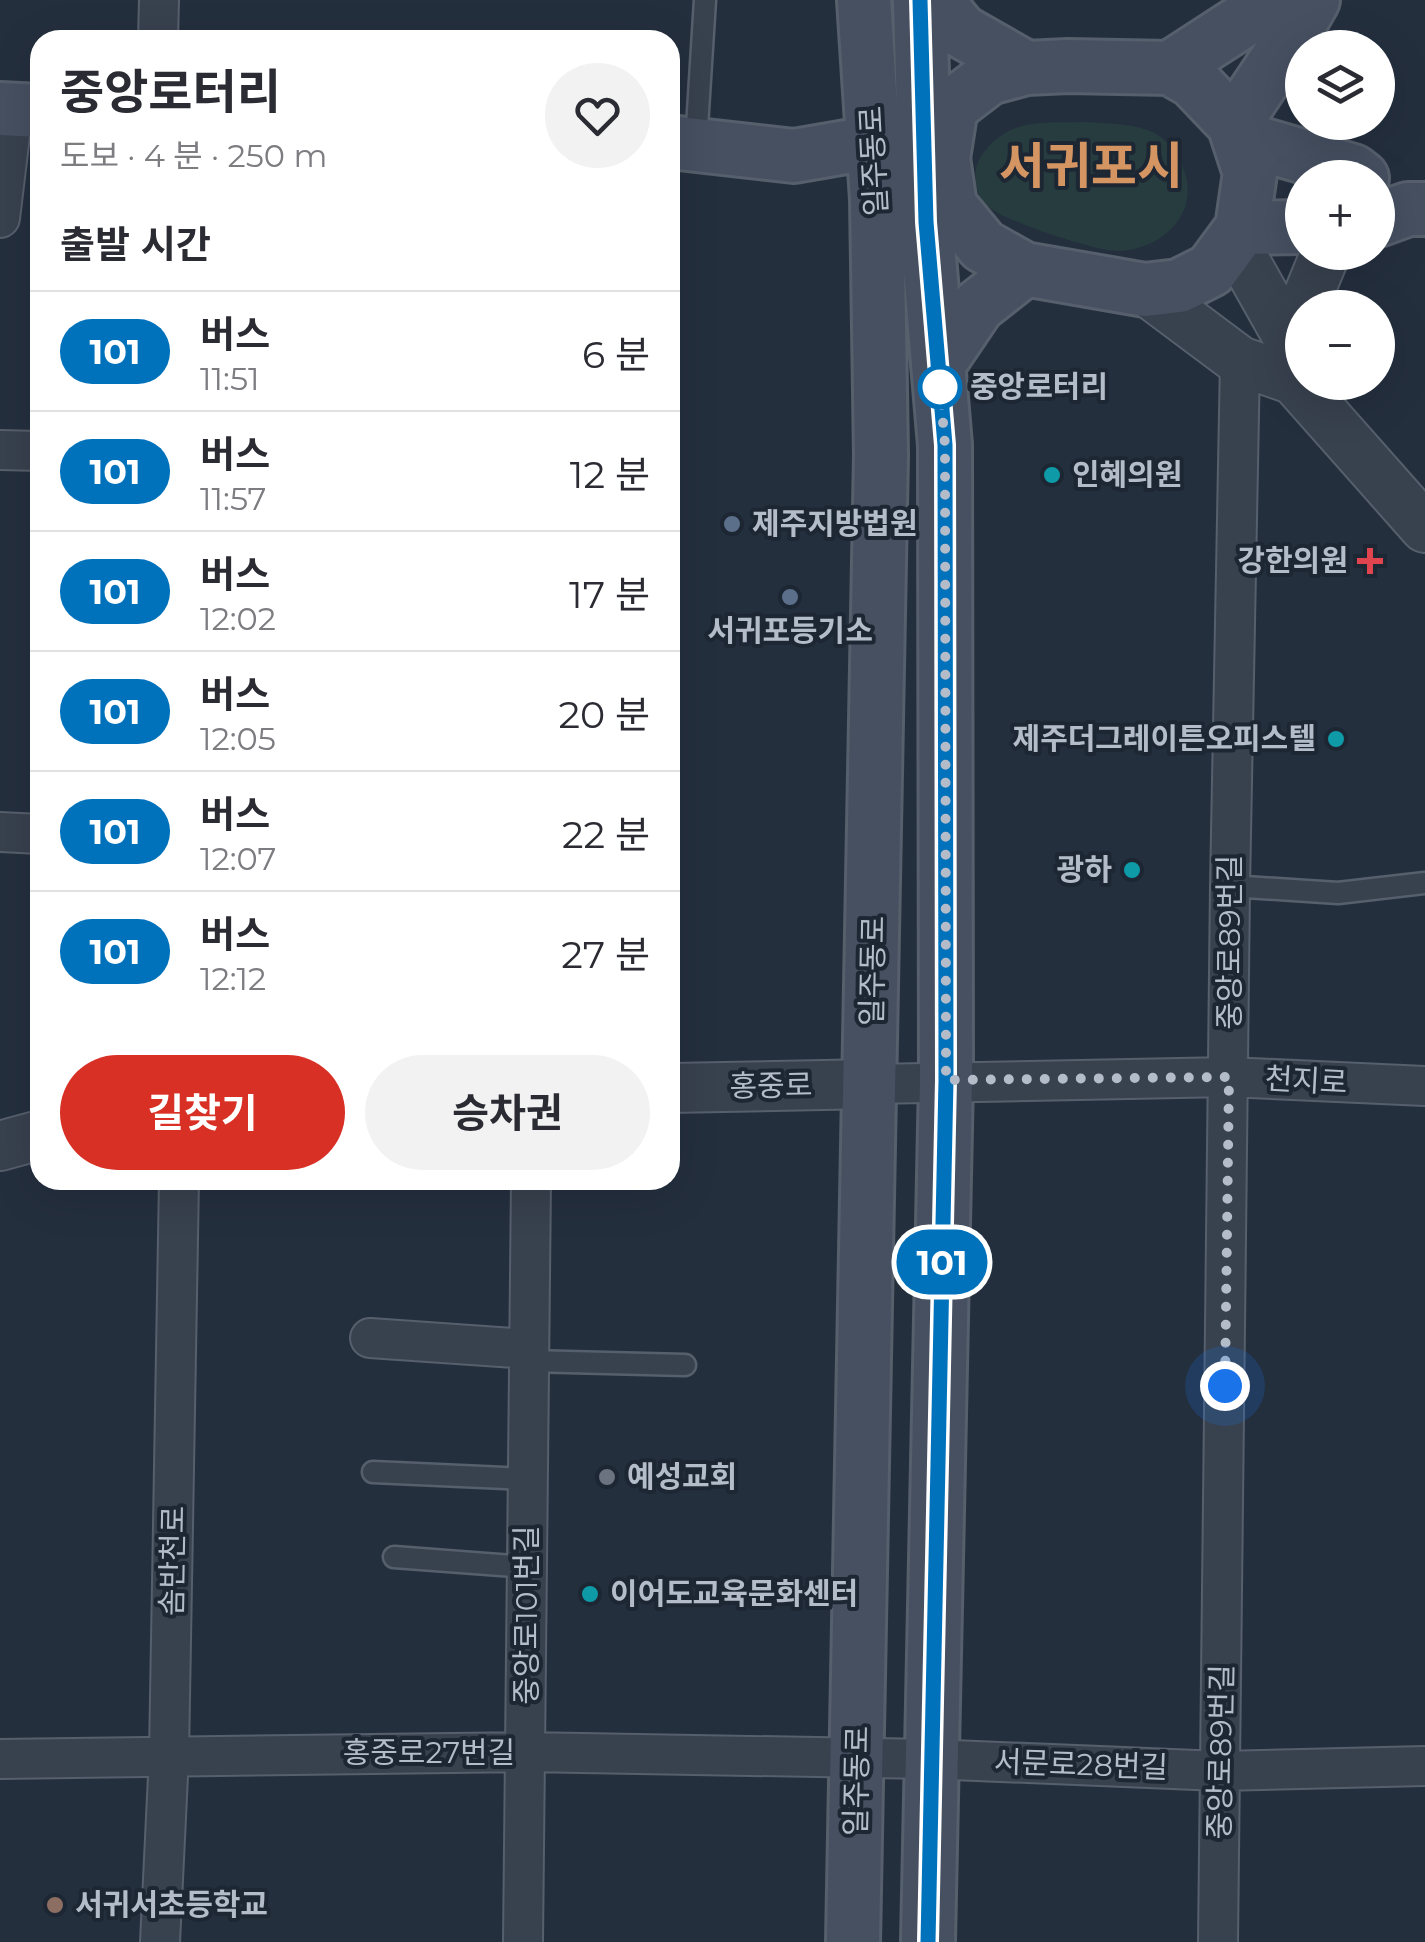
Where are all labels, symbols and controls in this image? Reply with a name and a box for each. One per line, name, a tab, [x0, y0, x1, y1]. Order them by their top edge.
map controls	[1285, 30, 1395, 400]
button: layers	[1285, 30, 1395, 140]
text: 중앙로터리	[60, 63, 281, 121]
button: heart	[545, 63, 650, 168]
street label: 일주동로	[852, 105, 895, 217]
text: 도보 · 4 분 · 250 m	[60, 136, 327, 175]
district label: 서귀포시	[999, 136, 1183, 197]
button: +	[1285, 160, 1395, 270]
text: 출발 시간	[60, 221, 211, 268]
button: −	[1285, 290, 1395, 400]
text: 버스	[200, 311, 270, 358]
text: 101	[89, 330, 141, 373]
text: 6 분	[582, 331, 650, 378]
text: 11:51	[200, 359, 260, 398]
marker: 중앙로터리	[919, 366, 961, 408]
place label: 중앙로터리	[970, 368, 1108, 405]
text: 버스	[200, 431, 270, 478]
text: 101	[89, 450, 141, 493]
text: 12 분	[570, 451, 650, 498]
place label: 인혜의원	[1072, 456, 1182, 493]
marker: 인혜의원	[1041, 464, 1063, 486]
text: 11:57	[200, 479, 266, 518]
place label: 제주지방법원	[752, 505, 918, 542]
marker: 제주지방법원	[721, 513, 743, 535]
place label: 강한의원	[1238, 542, 1348, 579]
marker: 강한의원	[1357, 548, 1383, 574]
text: 버스	[200, 551, 270, 598]
text: 101	[89, 570, 141, 613]
text: 17 분	[569, 571, 650, 618]
marker: 서귀포등기소	[779, 586, 801, 608]
text: 12:02	[200, 599, 276, 638]
place label: 서귀포등기소	[707, 612, 873, 649]
text: 버스	[200, 671, 270, 718]
text: 101	[89, 690, 141, 733]
text: 20 분	[558, 691, 650, 738]
text: 12:05	[200, 719, 276, 758]
place label: 제주더그레이튼오피스텔	[1012, 720, 1316, 757]
marker: 제주더그레이튼오피스텔	[1325, 728, 1347, 750]
text: 버스	[200, 791, 270, 838]
text: 101	[89, 810, 141, 853]
text: 22 분	[562, 811, 650, 858]
text: 12:07	[200, 839, 276, 878]
place label: 광하	[1057, 851, 1112, 888]
street label: 중앙로89번길	[1211, 854, 1248, 1030]
marker: 광하	[1121, 859, 1143, 881]
text: 버스	[200, 911, 270, 958]
street label: 일주동로	[853, 915, 892, 1027]
text: 101	[89, 930, 141, 973]
text: 27 분	[561, 931, 650, 978]
text: 12:12	[200, 959, 266, 998]
button: 길찾기	[60, 1055, 345, 1170]
button: 승차권	[365, 1055, 650, 1170]
street label: 천지로	[1264, 1060, 1348, 1101]
street label: 홍중로	[729, 1066, 813, 1105]
line badge: 101	[884, 1230, 1000, 1294]
text: 101	[916, 1241, 968, 1284]
your location	[1200, 1361, 1250, 1411]
place label: 예성교회	[627, 1458, 737, 1495]
marker: 예성교회	[596, 1466, 618, 1488]
street label: 솜반천로	[153, 1505, 192, 1617]
street label: 중앙로101번길	[508, 1525, 545, 1705]
place label: 이어도교육문화센터	[610, 1575, 858, 1612]
marker: 이어도교육문화센터	[579, 1583, 601, 1605]
street label: 중앙로89번길	[1200, 1664, 1241, 1840]
street label: 일주동로	[837, 1725, 876, 1837]
street label: 홍중로27번길	[343, 1734, 515, 1771]
street label: 서문로28번길	[993, 1743, 1169, 1786]
place label: 서귀서초등학교	[75, 1886, 268, 1923]
marker: 서귀서초등학교	[44, 1894, 66, 1916]

